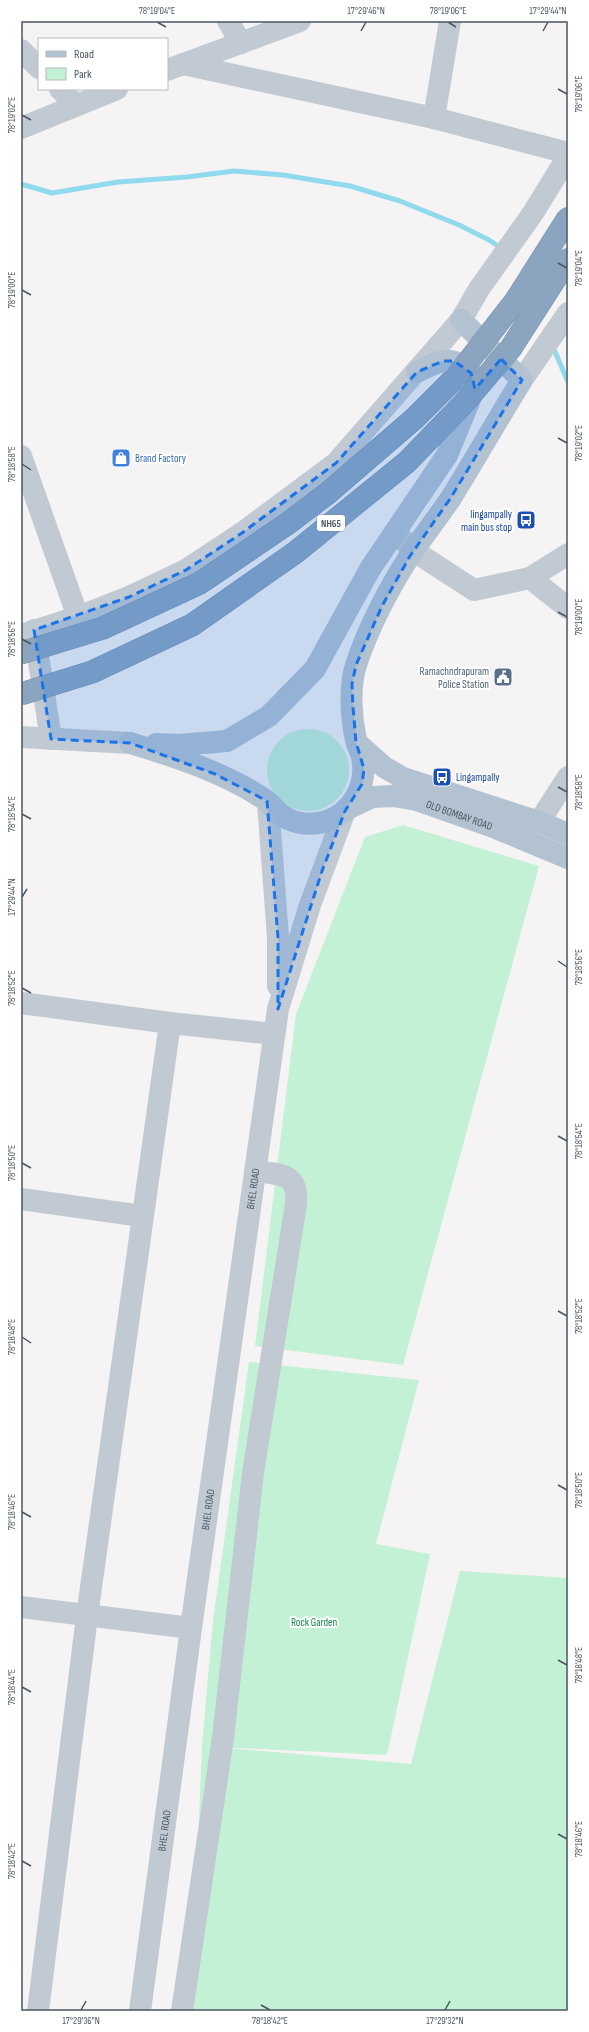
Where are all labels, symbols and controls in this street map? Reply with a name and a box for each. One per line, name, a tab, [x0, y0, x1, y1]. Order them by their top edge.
text: 78°19'04"E	[139, 5, 175, 17]
text: 17°29'46"N	[347, 5, 385, 17]
text: 78°19'06"E	[430, 5, 466, 17]
text: 17°29'44"N	[529, 5, 567, 17]
legend	[38, 38, 168, 90]
text: Road	[74, 47, 94, 62]
text: Park	[74, 67, 92, 82]
text: 78°19'06"E	[573, 76, 585, 112]
text: 78°19'02"E	[6, 97, 18, 133]
text: 78°19'04"E	[573, 250, 585, 286]
text: 78°19'00"E	[6, 272, 18, 308]
text: 78°19'02"E	[573, 425, 585, 461]
text: 78°18'58"E	[6, 446, 18, 482]
shop icon: Brand Factory	[110, 447, 132, 469]
place label: Brand Factory	[135, 452, 187, 465]
place label: lingampally main bus stop	[461, 508, 513, 534]
bus stop icon: lingampally main bus stop	[515, 509, 537, 531]
road number: NH65	[317, 515, 345, 531]
text: 78°19'00"E	[573, 599, 585, 635]
text: 78°18'56"E	[6, 621, 18, 657]
place label: Ramachndrapuram Police Station	[419, 665, 489, 691]
public building icon: Ramachndrapuram Police Station	[492, 666, 514, 688]
bus stop icon: Lingampally	[431, 766, 453, 788]
place label: Lingampally	[456, 771, 500, 784]
text: 78°18'58"E	[573, 774, 585, 810]
text: 78°18'54"E	[6, 796, 18, 832]
street label: OLD BOMBAY ROAD	[424, 798, 494, 833]
text: 17°29'44"N	[6, 878, 18, 916]
text: 78°18'56"E	[573, 949, 585, 985]
text: 78°18'52"E	[6, 970, 18, 1006]
text: 78°18'54"E	[573, 1123, 585, 1159]
text: 78°18'50"E	[6, 1145, 18, 1181]
street label: BHEL ROAD	[244, 1167, 263, 1210]
text: 78°18'52"E	[573, 1298, 585, 1334]
text: 78°18'48"E	[6, 1319, 18, 1355]
text: 78°18'50"E	[573, 1472, 585, 1508]
street label: BHEL ROAD	[199, 1488, 217, 1531]
text: 78°18'46"E	[6, 1494, 18, 1530]
park label: Rock Garden	[291, 1616, 337, 1629]
text: 78°18'48"E	[573, 1647, 585, 1683]
text: 78°18'44"E	[6, 1669, 18, 1705]
street label: BHEL ROAD	[155, 1809, 174, 1852]
text: 78°18'46"E	[573, 1821, 585, 1857]
text: 78°18'42"E	[6, 1843, 18, 1879]
text: 17°29'36"N	[62, 2015, 100, 2027]
text: 78°18'42"E	[252, 2015, 288, 2027]
text: 17°29'32"N	[426, 2015, 464, 2027]

